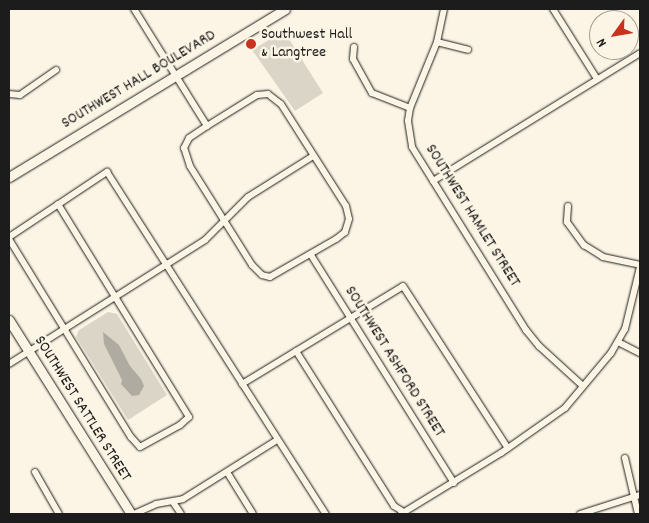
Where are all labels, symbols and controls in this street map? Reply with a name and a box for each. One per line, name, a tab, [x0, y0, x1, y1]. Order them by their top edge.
north arrow	[589, 10, 639, 60]
place label: Southwest Hall & Langtree	[261, 25, 352, 63]
street label: SOUTHWEST HALL BOULEVARD	[58, 26, 220, 134]
text: N	[592, 34, 612, 51]
marker: Southwest Hall & Langtree	[245, 38, 257, 50]
street label: SOUTHWEST HAMLET STREET	[420, 141, 524, 291]
street label: SOUTHWEST ASHFORD STREET	[340, 283, 448, 441]
street label: SOUTHWEST SATTLER STREET	[29, 333, 135, 485]

